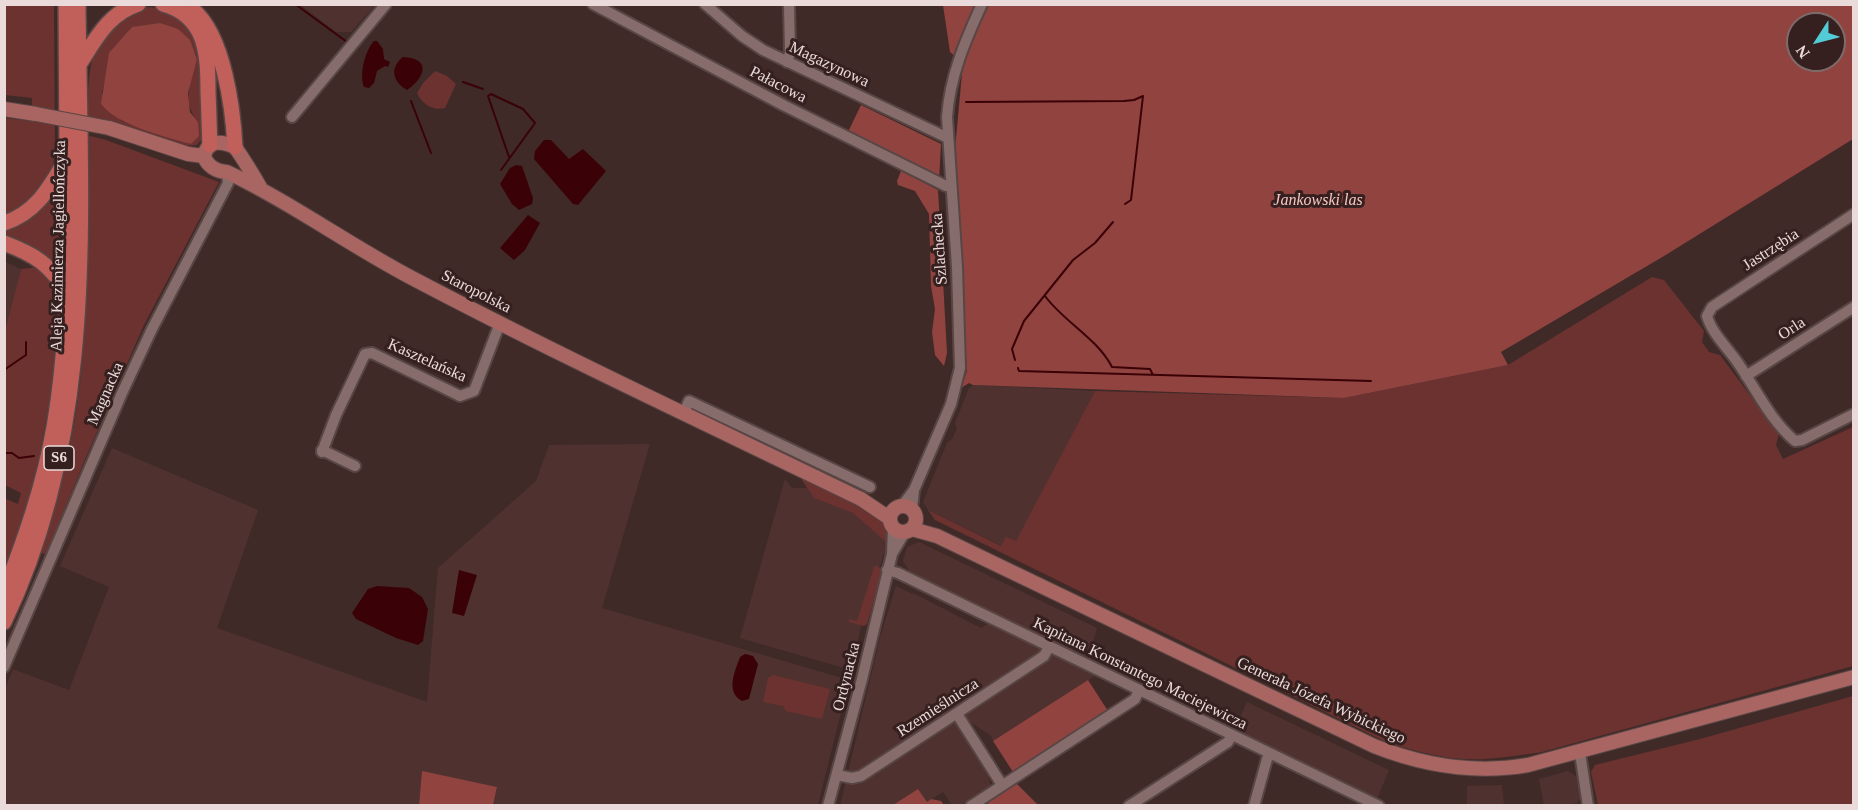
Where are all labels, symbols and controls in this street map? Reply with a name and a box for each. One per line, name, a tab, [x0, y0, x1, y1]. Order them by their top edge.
north arrow	[1786, 12, 1846, 72]
street label: Magazynowa	[786, 38, 872, 92]
text: N	[1792, 42, 1813, 61]
street label: Pałacowa	[746, 63, 810, 107]
street label: Aleja Kazimierza Jagiellończyka	[48, 140, 70, 352]
park label: Jankowski las	[1273, 191, 1363, 211]
street label: Szlachecka	[928, 212, 952, 286]
street label: Jastrzębia	[1739, 225, 1803, 275]
street label: Staropolska	[438, 266, 514, 318]
street label: Orla	[1775, 313, 1809, 345]
street label: Kasztelańska	[385, 335, 469, 387]
street label: Magnacka	[84, 360, 128, 428]
road number: S6	[44, 446, 74, 470]
street label: Kapitana Konstantego Maciejewicza	[1030, 614, 1250, 734]
street label: Ordynacka	[829, 641, 865, 713]
street label: Generała Józefa Wybickiego	[1234, 653, 1408, 749]
street label: Rzemieślnicza	[894, 675, 982, 741]

